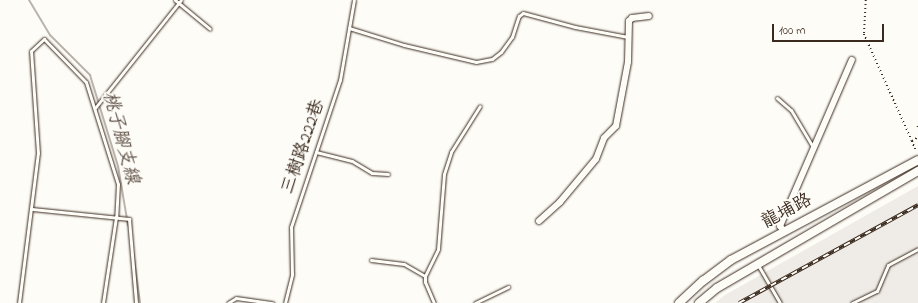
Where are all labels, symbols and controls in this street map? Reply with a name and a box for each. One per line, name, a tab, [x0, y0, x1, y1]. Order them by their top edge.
scale bar	[774, 16, 886, 42]
text: 100 m	[779, 22, 806, 40]
water label: 桃子腳支線	[97, 89, 143, 187]
street label: 三樹路222巷	[278, 97, 330, 197]
street label: 龍埔路	[758, 190, 816, 234]

